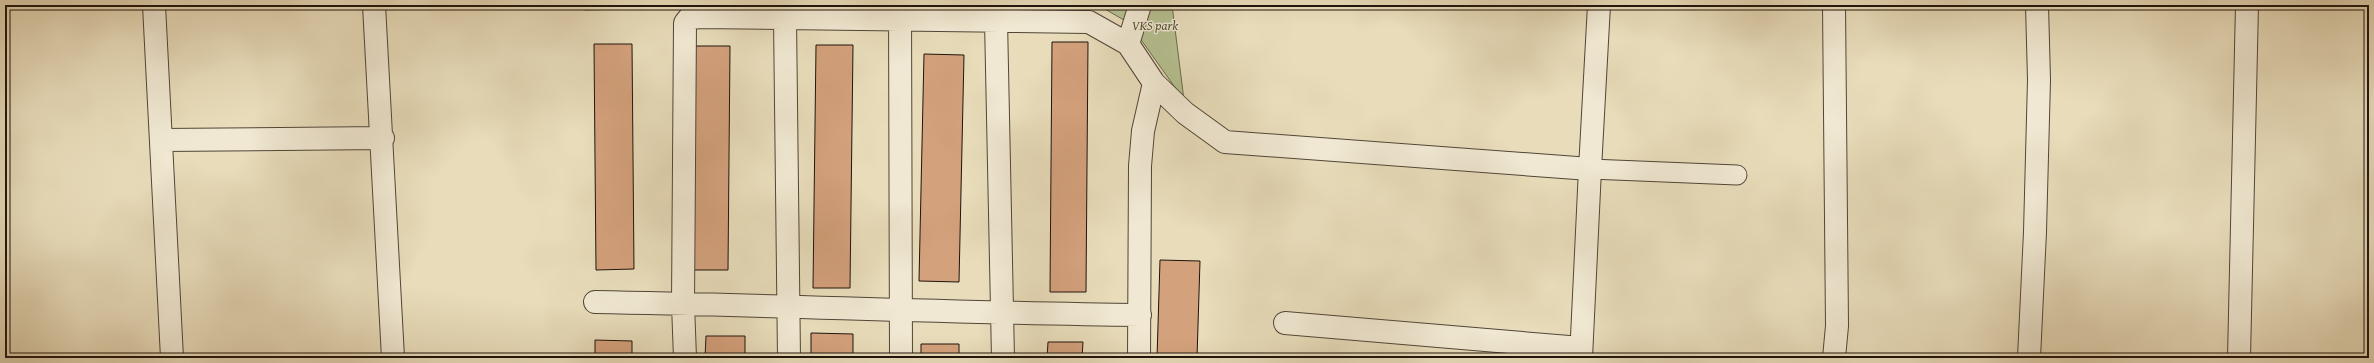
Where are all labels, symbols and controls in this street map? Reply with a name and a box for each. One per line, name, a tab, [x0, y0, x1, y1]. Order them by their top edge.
park label: VKS park	[1132, 16, 1178, 35]

